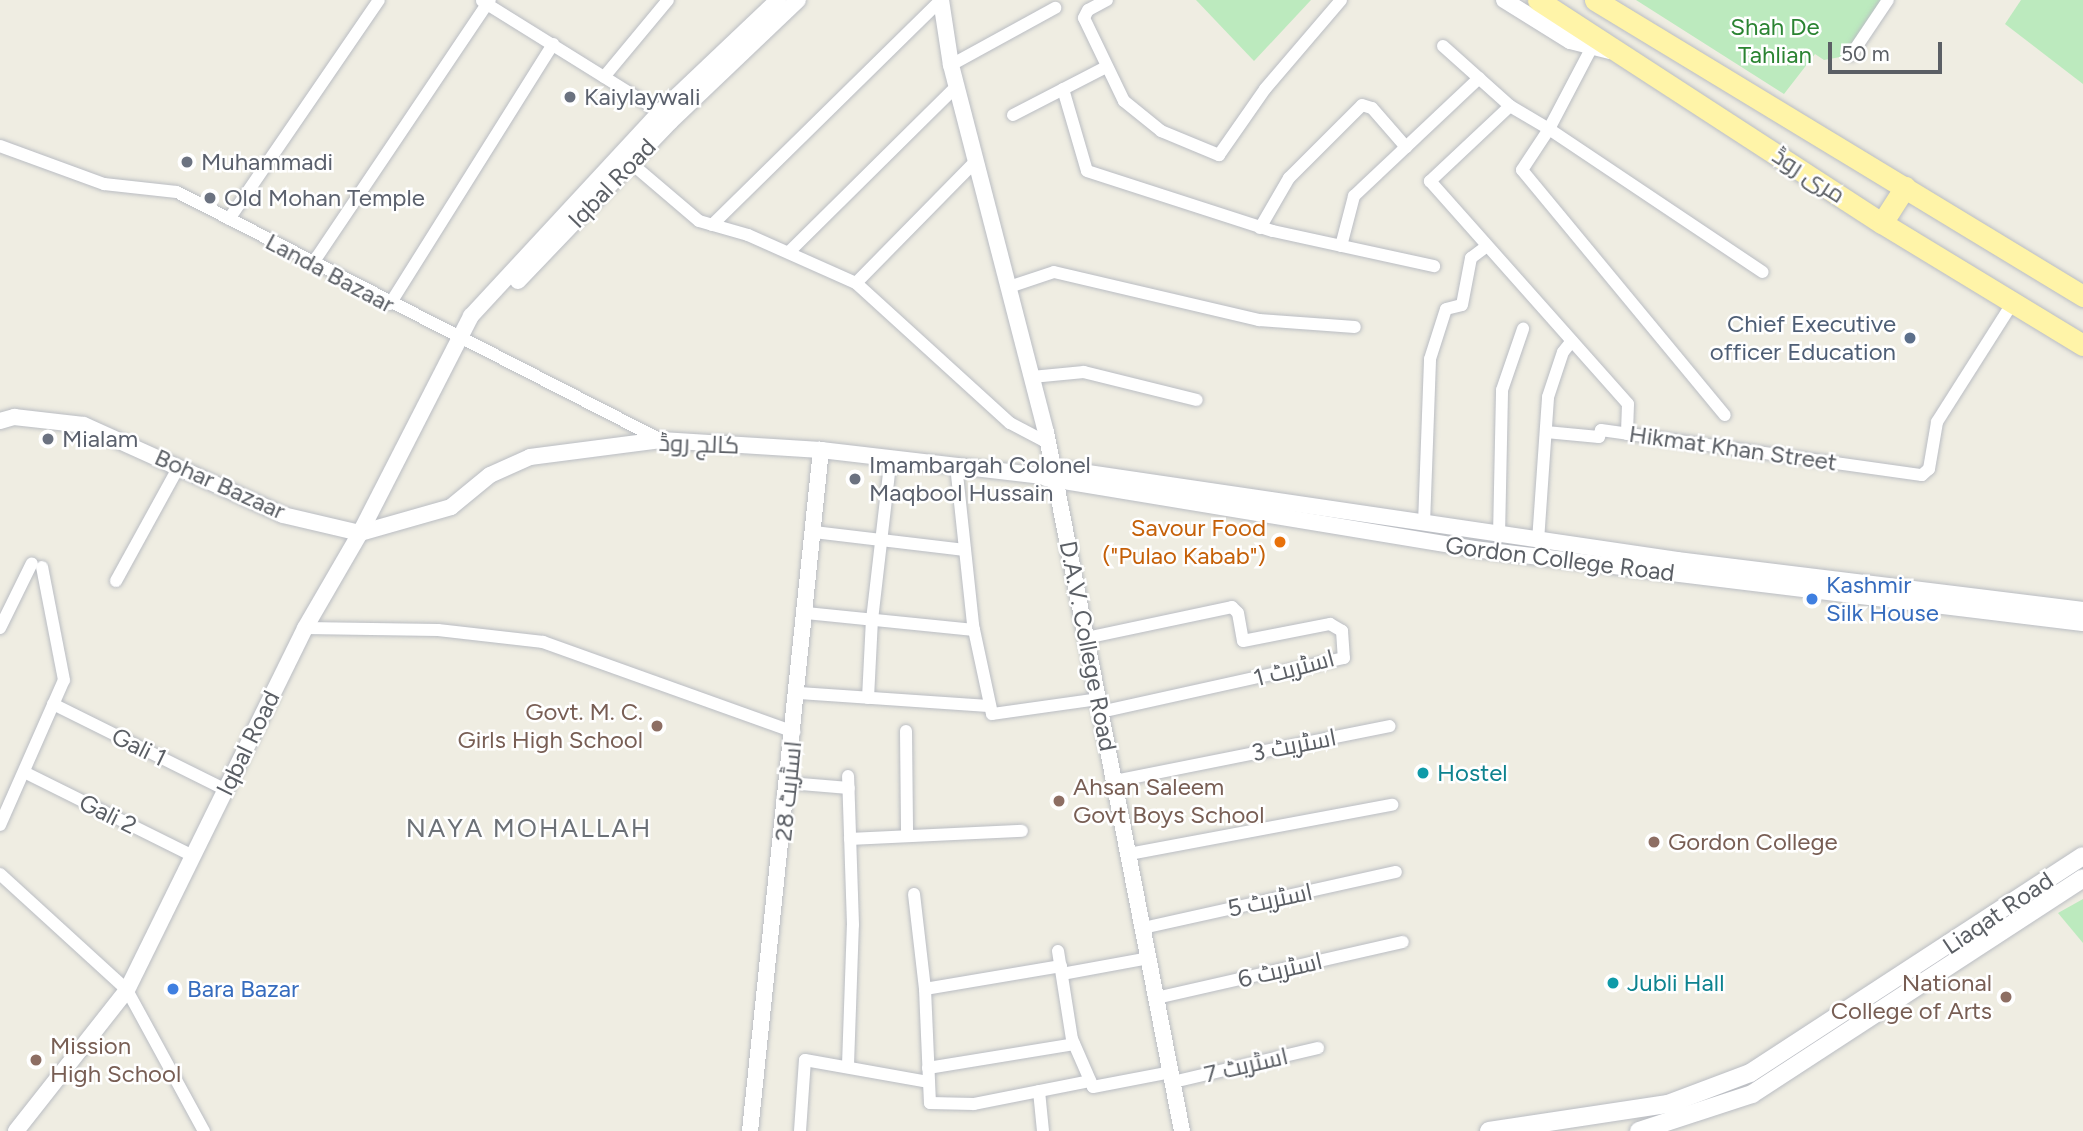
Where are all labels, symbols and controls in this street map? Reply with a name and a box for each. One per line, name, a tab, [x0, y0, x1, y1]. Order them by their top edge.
park label: Shah De Tahlian	[1730, 13, 1820, 69]
scale bar	[1831, 28, 1945, 72]
text: 50 m	[1841, 41, 1890, 66]
place label: Kaiylaywali	[584, 83, 700, 111]
marker: Kaiylaywali	[562, 89, 578, 105]
street label: Iqbal Road	[562, 132, 662, 234]
street label: مری روڈ	[1767, 141, 1851, 209]
place label: Muhammadi	[201, 148, 333, 176]
marker: Muhammadi	[179, 154, 195, 170]
place label: Old Mohan Temple	[224, 184, 425, 212]
marker: Old Mohan Temple	[202, 190, 218, 206]
street label: Landa Bazaar	[261, 227, 399, 319]
place label: Chief Executive officer Education	[1710, 310, 1896, 366]
marker: Chief Executive officer Education	[1902, 330, 1918, 346]
street label: Hikmat Khan Street	[1627, 419, 1839, 477]
place label: Mialam	[62, 425, 138, 453]
street label: کالج روڈ	[658, 428, 740, 460]
marker: Mialam	[40, 431, 56, 447]
street label: Bohar Bazaar	[150, 442, 290, 526]
place label: Imambargah Colonel Maqbool Hussain	[869, 451, 1091, 507]
marker: Imambargah Colonel Maqbool Hussain	[847, 471, 863, 487]
place label: Savour Food ("Pulao Kabab")	[1102, 514, 1266, 570]
street label: Gordon College Road	[1444, 531, 1676, 587]
marker: Savour Food ("Pulao Kabab")	[1272, 534, 1288, 550]
street label: D.A.V. College Road	[1053, 538, 1123, 754]
place label: Kashmir Silk House	[1826, 571, 1939, 627]
marker: Kashmir Silk House	[1804, 591, 1820, 607]
street label: اسٹریٹ 1	[1250, 643, 1338, 693]
street label: Iqbal Road	[210, 686, 286, 800]
place label: Govt. M. C. Girls High School	[457, 698, 643, 754]
marker: Govt. M. C. Girls High School	[649, 718, 665, 734]
street label: Gali 1	[107, 722, 171, 772]
street label: اسٹریٹ 3	[1249, 723, 1339, 767]
street label: اسٹریٹ 28	[768, 739, 808, 843]
place label: Hostel	[1437, 759, 1508, 787]
marker: Hostel	[1415, 765, 1431, 781]
place label: Ahsan Saleem Govt Boys School	[1073, 773, 1265, 829]
street label: Gali 2	[74, 788, 142, 840]
marker: Ahsan Saleem Govt Boys School	[1051, 793, 1067, 809]
district label: NAYA MOHALLAH	[407, 813, 651, 845]
place label: Gordon College	[1668, 828, 1838, 856]
marker: Gordon College	[1646, 834, 1662, 850]
street label: Liaqat Road	[1937, 866, 2059, 960]
street label: اسٹریٹ 5	[1225, 877, 1315, 923]
street label: اسٹریٹ 6	[1235, 946, 1325, 994]
place label: Jubli Hall	[1627, 969, 1724, 997]
place label: National College of Arts	[1831, 969, 1992, 1025]
place label: Bara Bazar	[187, 975, 299, 1003]
marker: Jubli Hall	[1605, 975, 1621, 991]
marker: Bara Bazar	[165, 981, 181, 997]
marker: National College of Arts	[1998, 989, 2014, 1005]
place label: Mission High School	[50, 1032, 181, 1088]
street label: اسٹریٹ 7	[1201, 1041, 1291, 1089]
marker: Mission High School	[28, 1052, 44, 1068]

